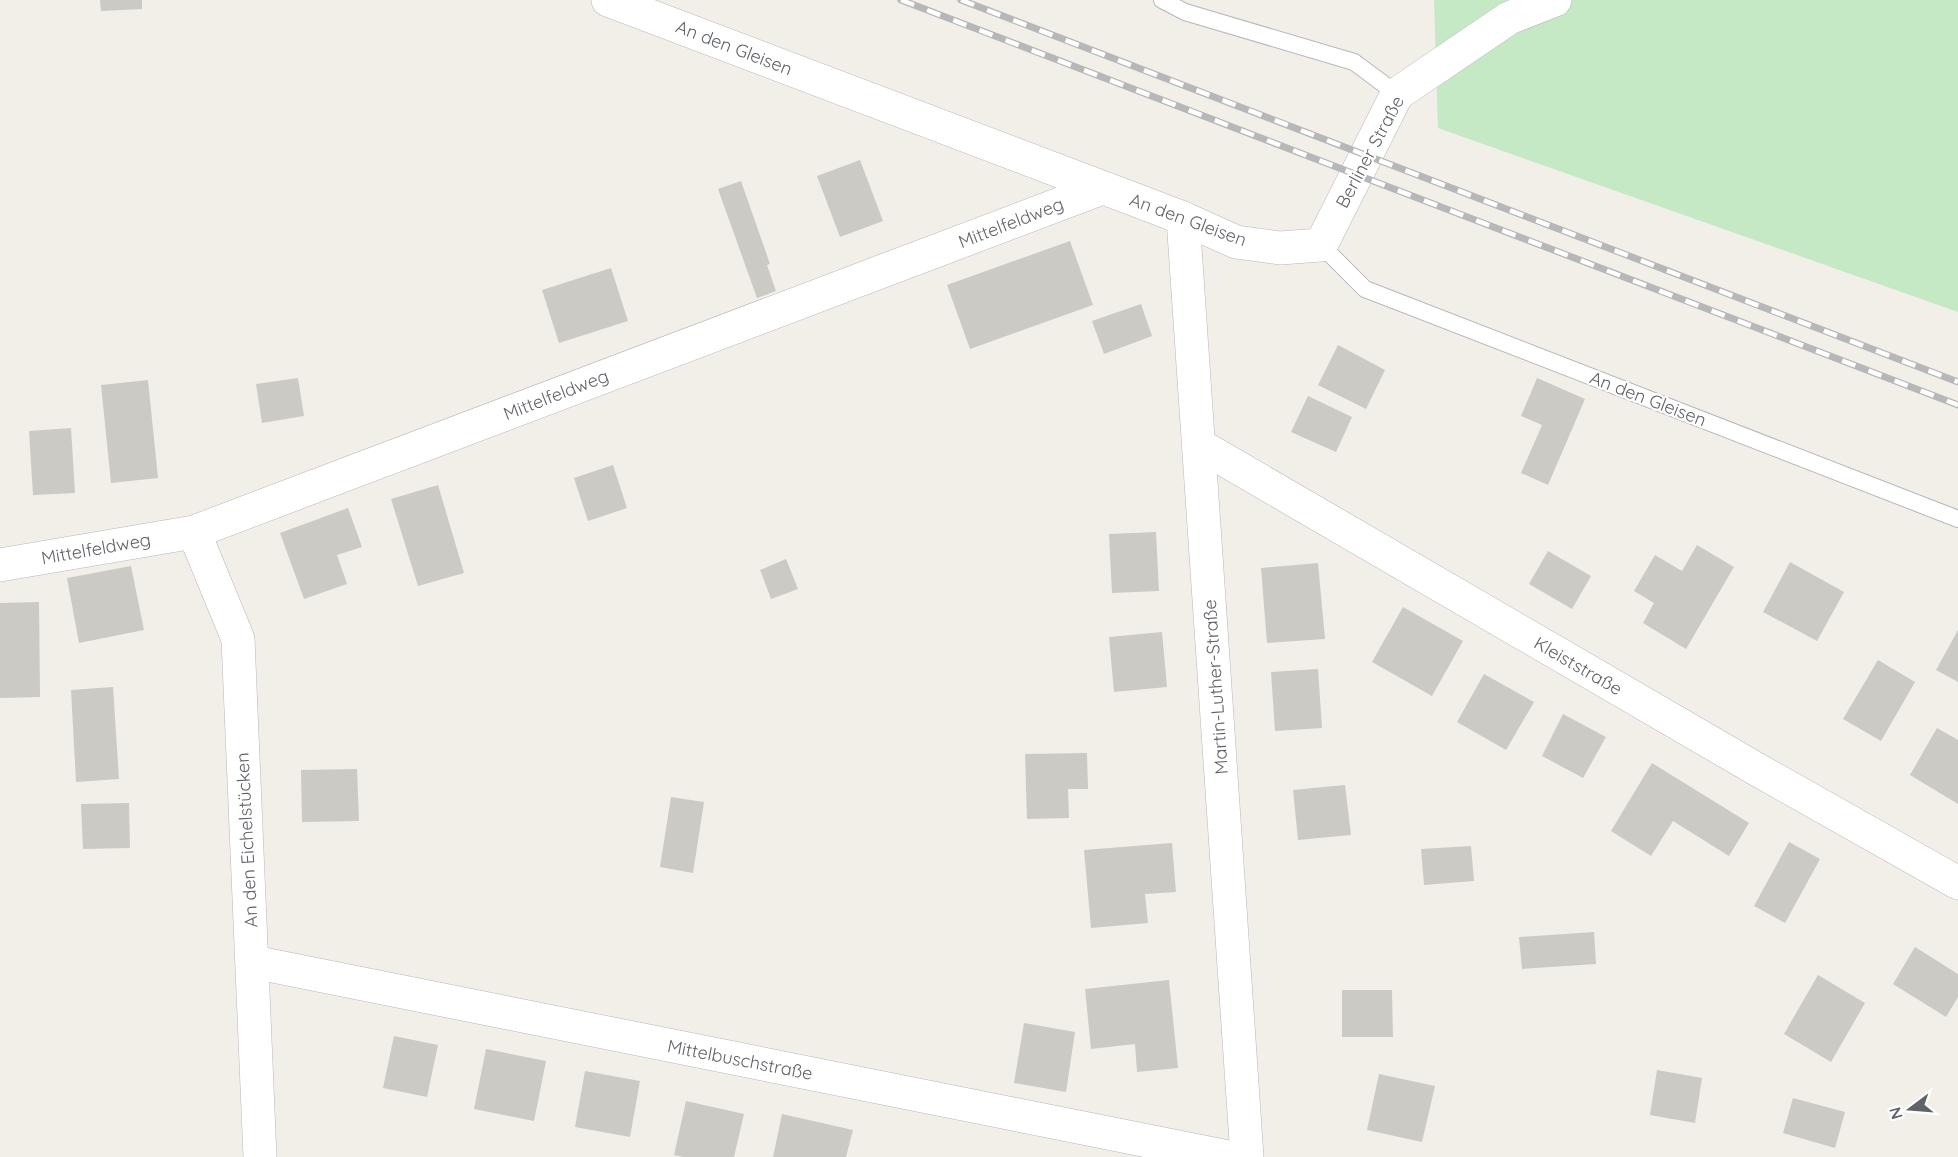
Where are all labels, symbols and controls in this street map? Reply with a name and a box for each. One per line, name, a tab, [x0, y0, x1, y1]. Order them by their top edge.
street label: An den Gleisen	[673, 15, 796, 80]
street label: Berliner Straße	[1330, 92, 1409, 212]
street label: An den Gleisen	[1127, 188, 1250, 251]
street label: Mittelfeldweg	[955, 192, 1067, 253]
street label: Mittelfeldweg	[500, 364, 612, 425]
street label: An den Gleisen	[1587, 366, 1710, 431]
street label: Mittelfeldweg	[39, 528, 152, 569]
street label: Martin-Luther-Straße	[1198, 599, 1233, 775]
street label: Kleiststraße	[1530, 631, 1627, 700]
street label: An den Eichelstücken	[230, 752, 263, 928]
street label: Mittelbuschstraße	[665, 1034, 815, 1085]
north arrow	[1880, 1079, 1940, 1139]
text: N	[1884, 1105, 1907, 1122]

